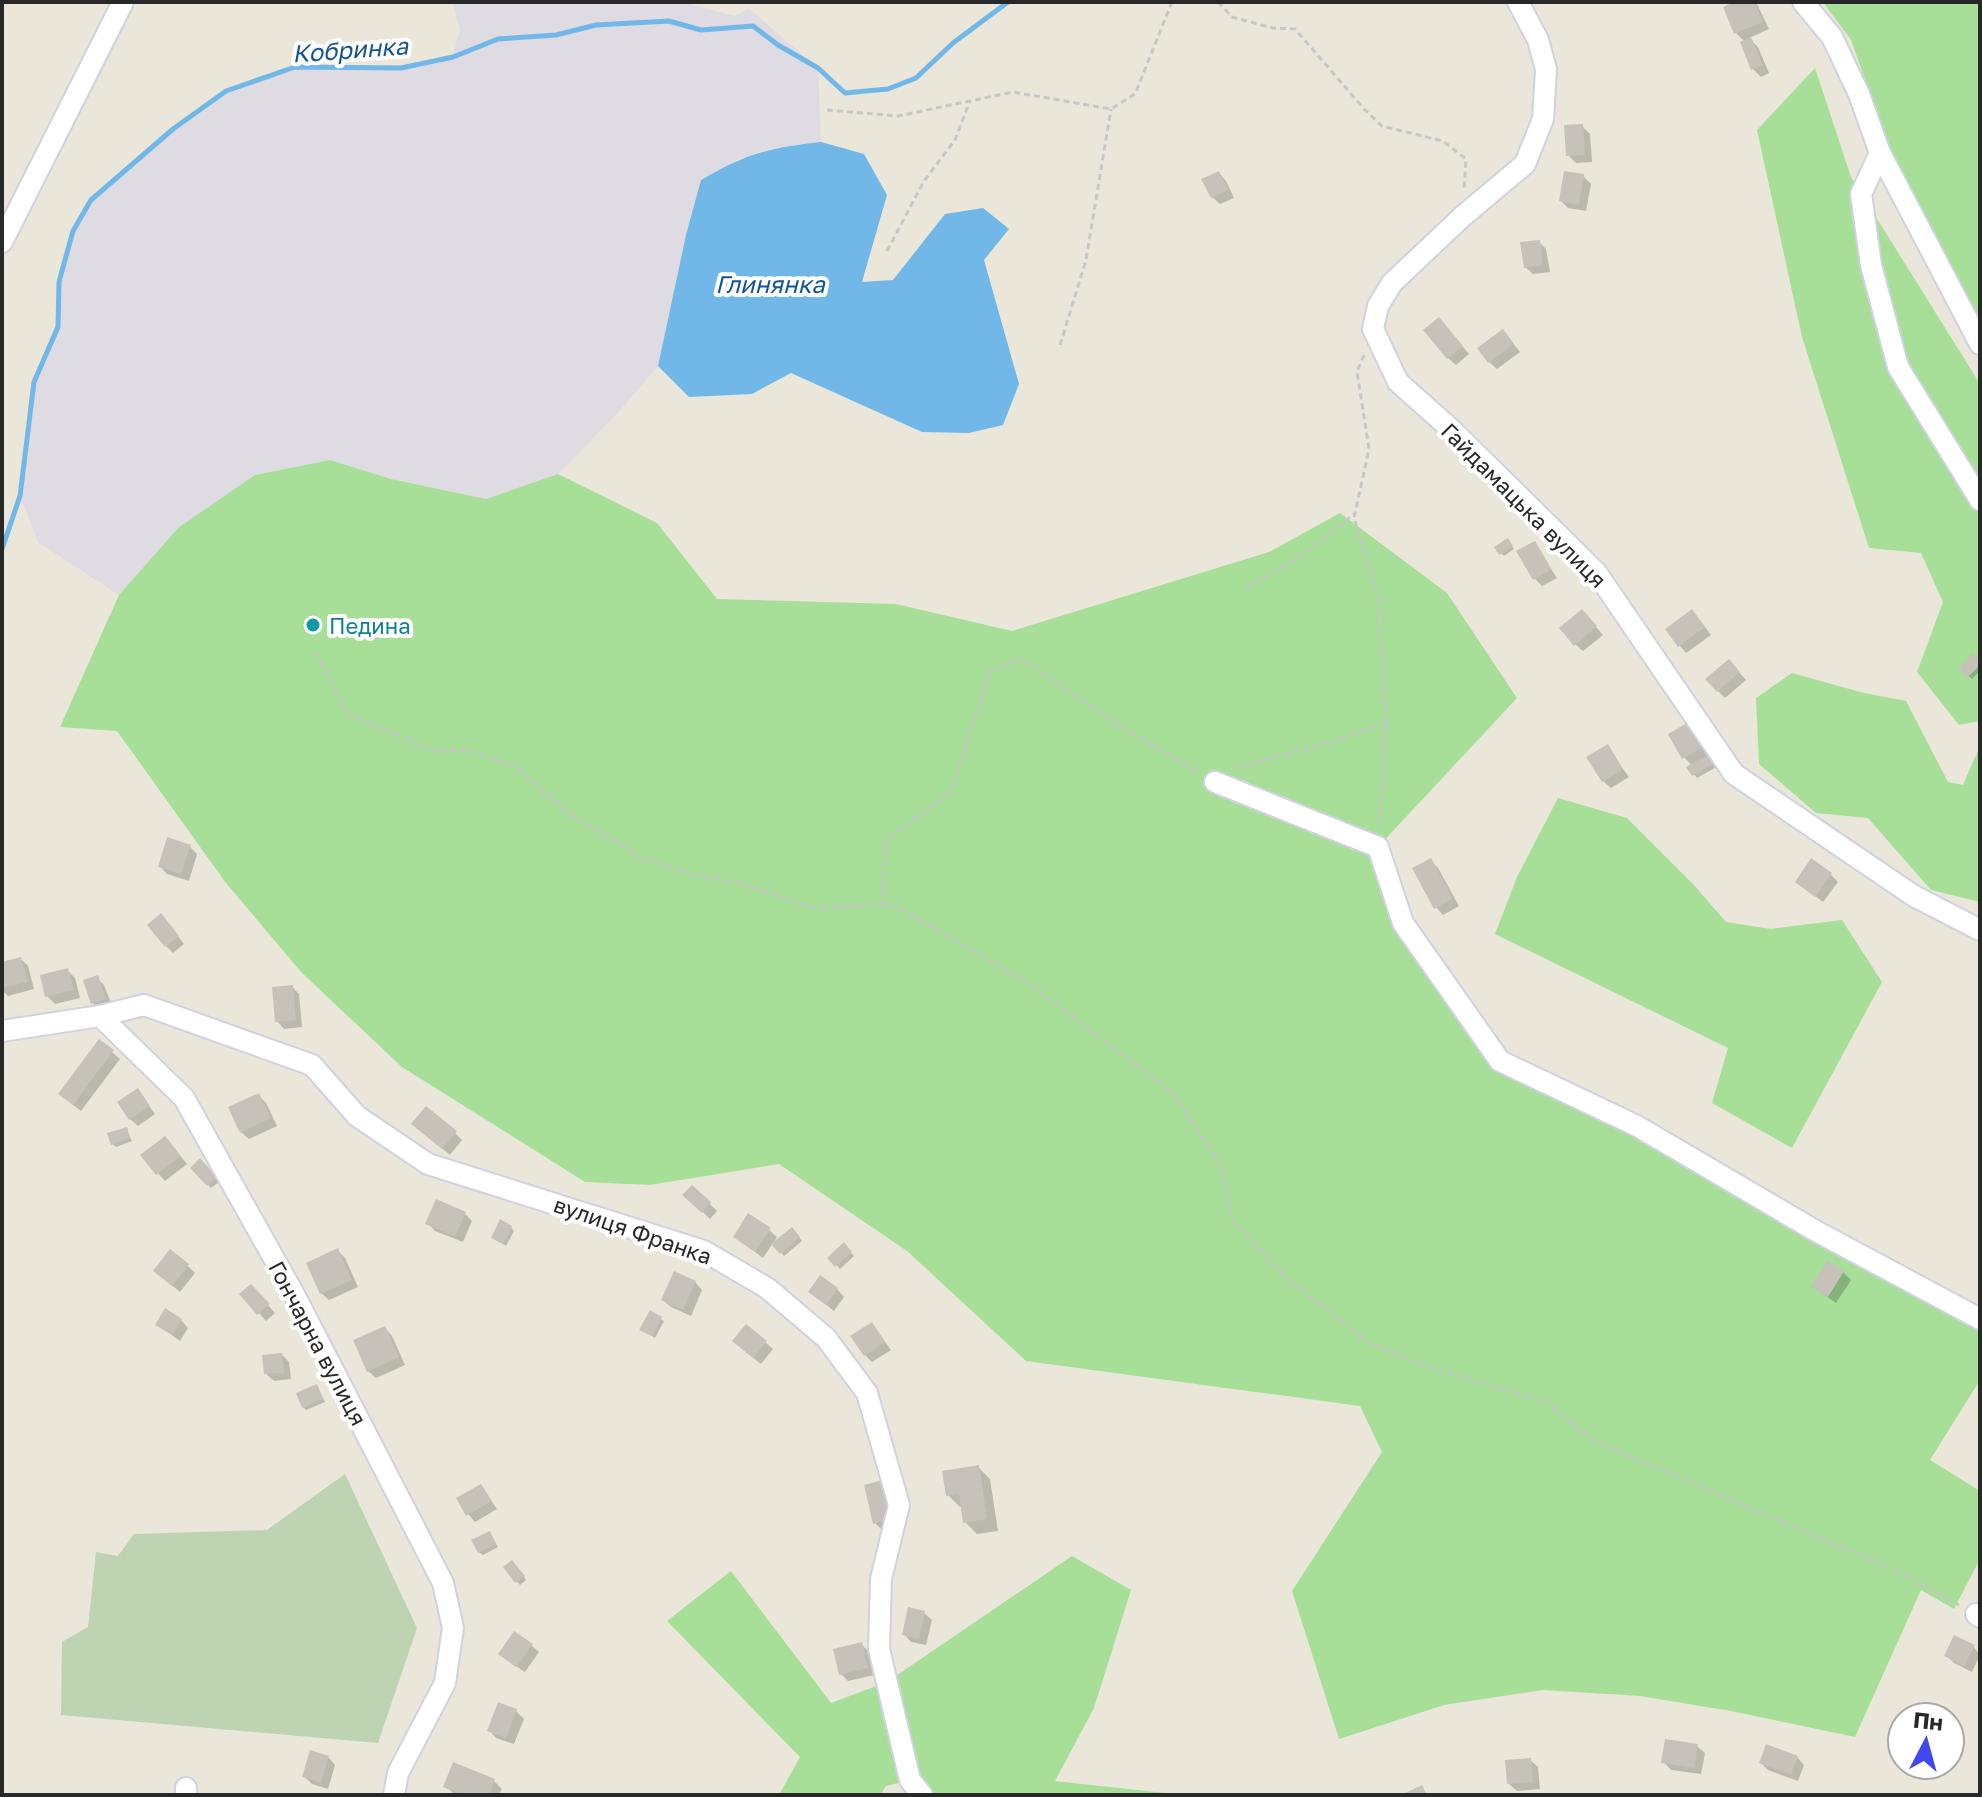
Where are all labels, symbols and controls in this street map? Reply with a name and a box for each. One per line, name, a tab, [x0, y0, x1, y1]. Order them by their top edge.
water label: Кобринка	[291, 30, 410, 68]
water label: Глинянка	[715, 269, 826, 298]
street label: Гайдамацька вулиця	[1436, 417, 1612, 593]
place label: Педина	[329, 612, 411, 639]
marker: Педина	[304, 616, 322, 634]
street label: вулиця Франка	[550, 1190, 716, 1270]
street label: Гончарна вулиця	[263, 1256, 373, 1430]
north arrow	[1886, 1701, 1966, 1781]
text: Пн	[1912, 1706, 1944, 1736]

